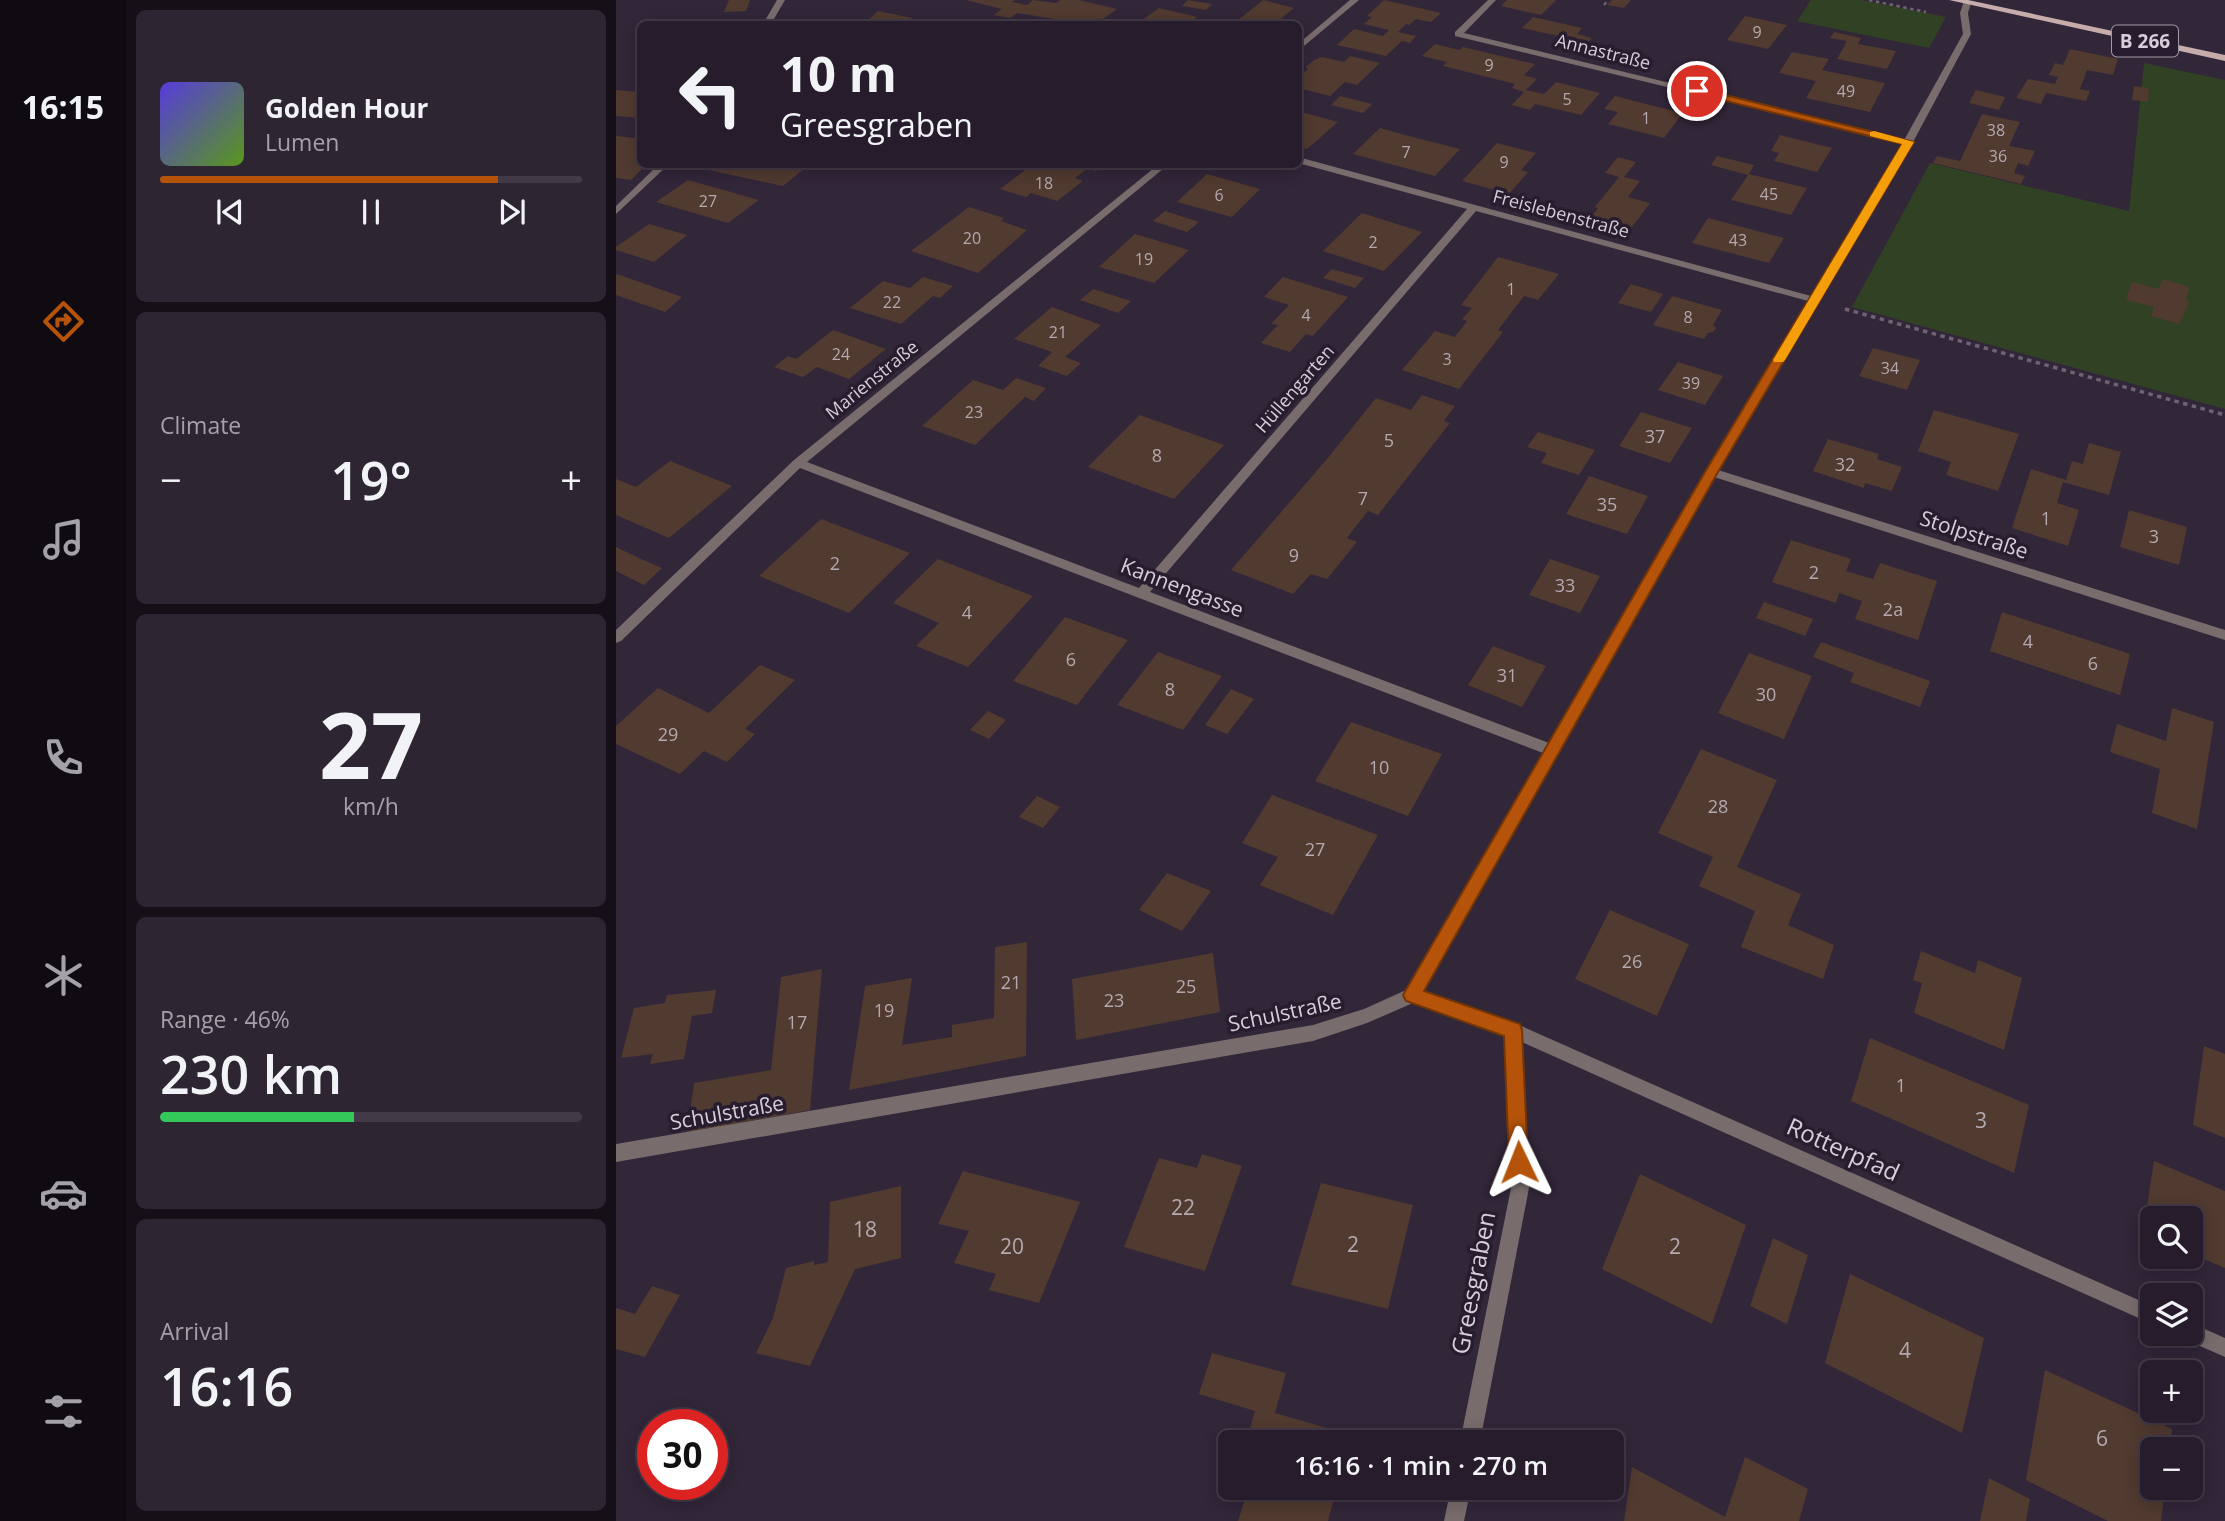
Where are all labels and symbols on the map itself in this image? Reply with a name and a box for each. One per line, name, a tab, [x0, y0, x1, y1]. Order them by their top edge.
house number: 9	[1752, 21, 1762, 43]
road number: B 266	[2112, 25, 2178, 56]
street label: Annastraße	[1553, 28, 1653, 74]
house number: 9	[1484, 54, 1494, 76]
pin	[1667, 61, 1727, 121]
house number: 49	[1837, 80, 1855, 102]
house number: 5	[1562, 88, 1572, 110]
house number: 1	[1641, 107, 1651, 129]
house number: 38	[1987, 119, 2005, 141]
house number: 7	[1401, 141, 1411, 163]
house number: 36	[1989, 145, 2007, 167]
house number: 9	[1499, 151, 1509, 173]
house number: 18	[1035, 172, 1053, 194]
street label: Freislebenstraße	[1490, 183, 1632, 243]
house number: 45	[1760, 183, 1778, 205]
house number: 6	[1214, 184, 1224, 206]
house number: 27	[699, 190, 717, 212]
house number: 20	[963, 227, 981, 249]
house number: 43	[1729, 229, 1747, 251]
house number: 2	[1368, 231, 1378, 253]
house number: 19	[1135, 248, 1153, 270]
house number: 1	[1506, 278, 1516, 300]
house number: 22	[883, 291, 901, 313]
house number: 4	[1301, 304, 1311, 326]
house number: 8	[1683, 306, 1693, 328]
house number: 21	[1049, 321, 1067, 343]
street label: Marienstraße	[820, 334, 923, 424]
street label: Hüllengarten	[1249, 339, 1339, 437]
house number: 24	[832, 343, 850, 365]
house number: 3	[1442, 348, 1452, 370]
house number: 34	[1881, 357, 1899, 379]
house number: 39	[1682, 372, 1700, 394]
house number: 23	[965, 401, 983, 423]
house number: 37	[1645, 424, 1665, 448]
house number: 5	[1384, 428, 1394, 452]
house number: 8	[1152, 443, 1162, 467]
house number: 32	[1835, 452, 1855, 476]
house number: 7	[1358, 486, 1368, 510]
house number: 35	[1597, 492, 1617, 516]
street label: Stolpstraße	[1917, 503, 2032, 565]
house number: 1	[2041, 506, 2051, 530]
house number: 3	[2149, 524, 2159, 548]
house number: 9	[1289, 543, 1299, 567]
house number: 2	[830, 551, 840, 575]
street label: Kannengasse	[1117, 551, 1248, 623]
house number: 2	[1809, 560, 1819, 584]
house number: 33	[1555, 573, 1575, 597]
house number: 2a	[1883, 597, 1903, 621]
house number: 4	[962, 600, 972, 624]
house number: 4	[2023, 629, 2033, 653]
house number: 6	[1066, 647, 1076, 671]
house number: 6	[2088, 651, 2098, 675]
house number: 31	[1497, 663, 1517, 687]
house number: 8	[1165, 677, 1175, 701]
house number: 30	[1756, 682, 1776, 706]
house number: 29	[658, 722, 678, 746]
house number: 10	[1369, 755, 1389, 779]
house number: 28	[1708, 794, 1728, 818]
house number: 27	[1305, 837, 1325, 861]
house number: 26	[1622, 949, 1642, 973]
house number: 21	[1001, 970, 1021, 994]
house number: 25	[1176, 974, 1196, 998]
street label: Schulstraße	[1226, 986, 1344, 1038]
house number: 23	[1104, 988, 1124, 1012]
house number: 19	[874, 998, 894, 1022]
house number: 17	[787, 1010, 807, 1034]
house number: 1	[1896, 1073, 1906, 1097]
street label: Schulstraße	[668, 1088, 786, 1136]
house number: 3	[1975, 1106, 1987, 1134]
street label: Rotterpfad	[1782, 1109, 1905, 1188]
position arrow	[1482, 1125, 1556, 1199]
house number: 22	[1171, 1193, 1195, 1221]
street label: Greesgraben	[1443, 1209, 1503, 1357]
house number: 18	[853, 1215, 877, 1243]
house number: 2	[1347, 1230, 1359, 1258]
house number: 20	[1000, 1232, 1024, 1260]
house number: 2	[1669, 1232, 1681, 1260]
house number: 4	[1899, 1336, 1911, 1364]
speed limit sign: 30	[637, 1409, 728, 1500]
house number: 6	[2096, 1424, 2108, 1452]

